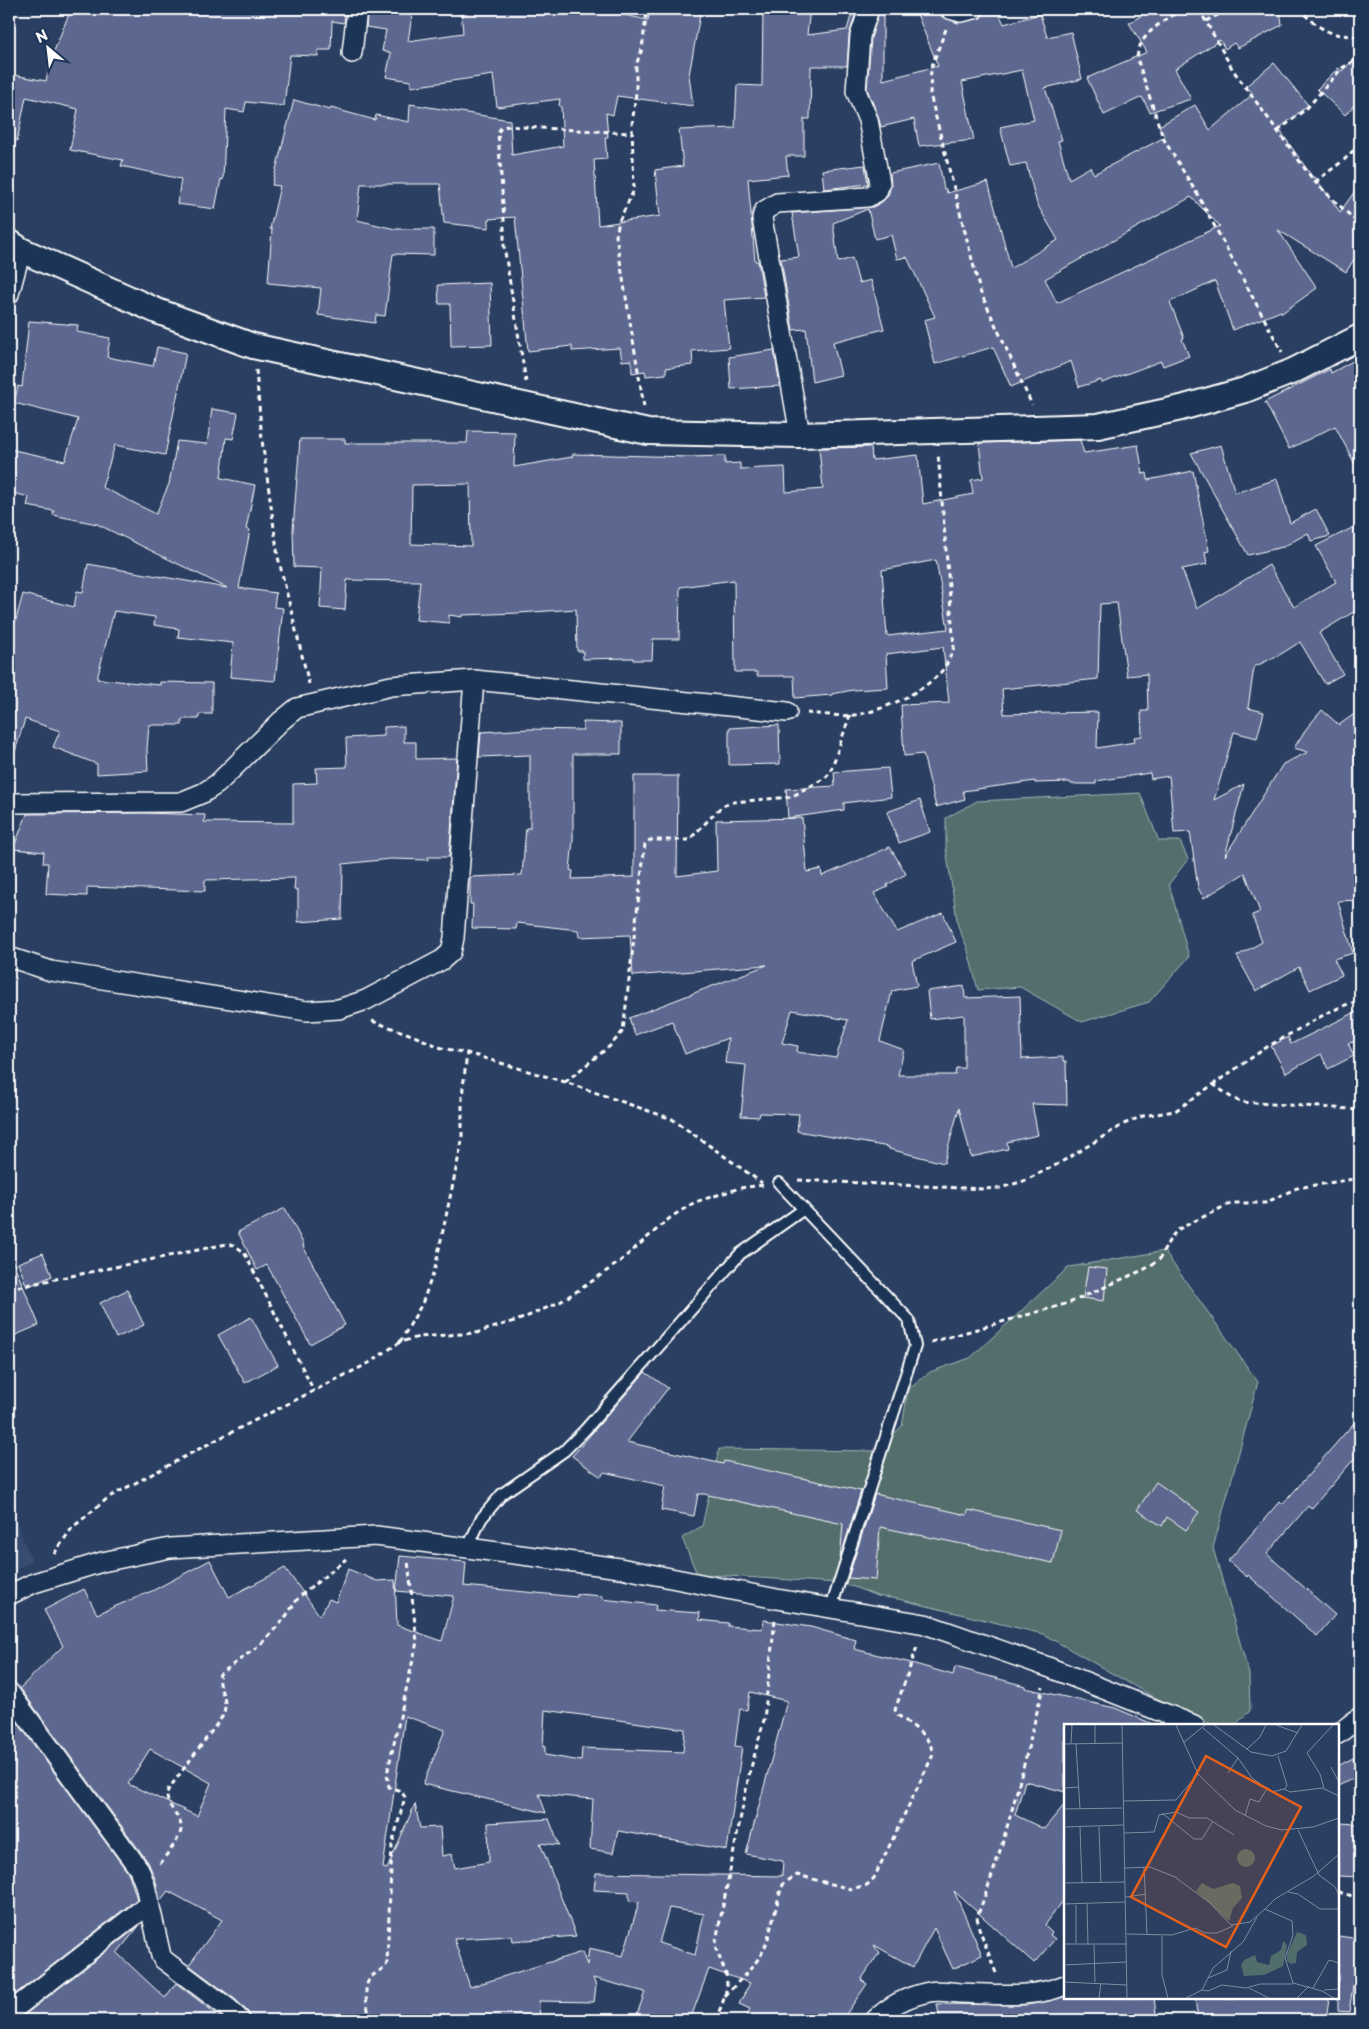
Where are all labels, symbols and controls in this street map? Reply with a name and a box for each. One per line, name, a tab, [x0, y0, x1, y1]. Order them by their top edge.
north arrow	[22, 22, 72, 72]
text: N	[32, 24, 51, 48]
inset map	[1064, 1724, 1339, 1999]

